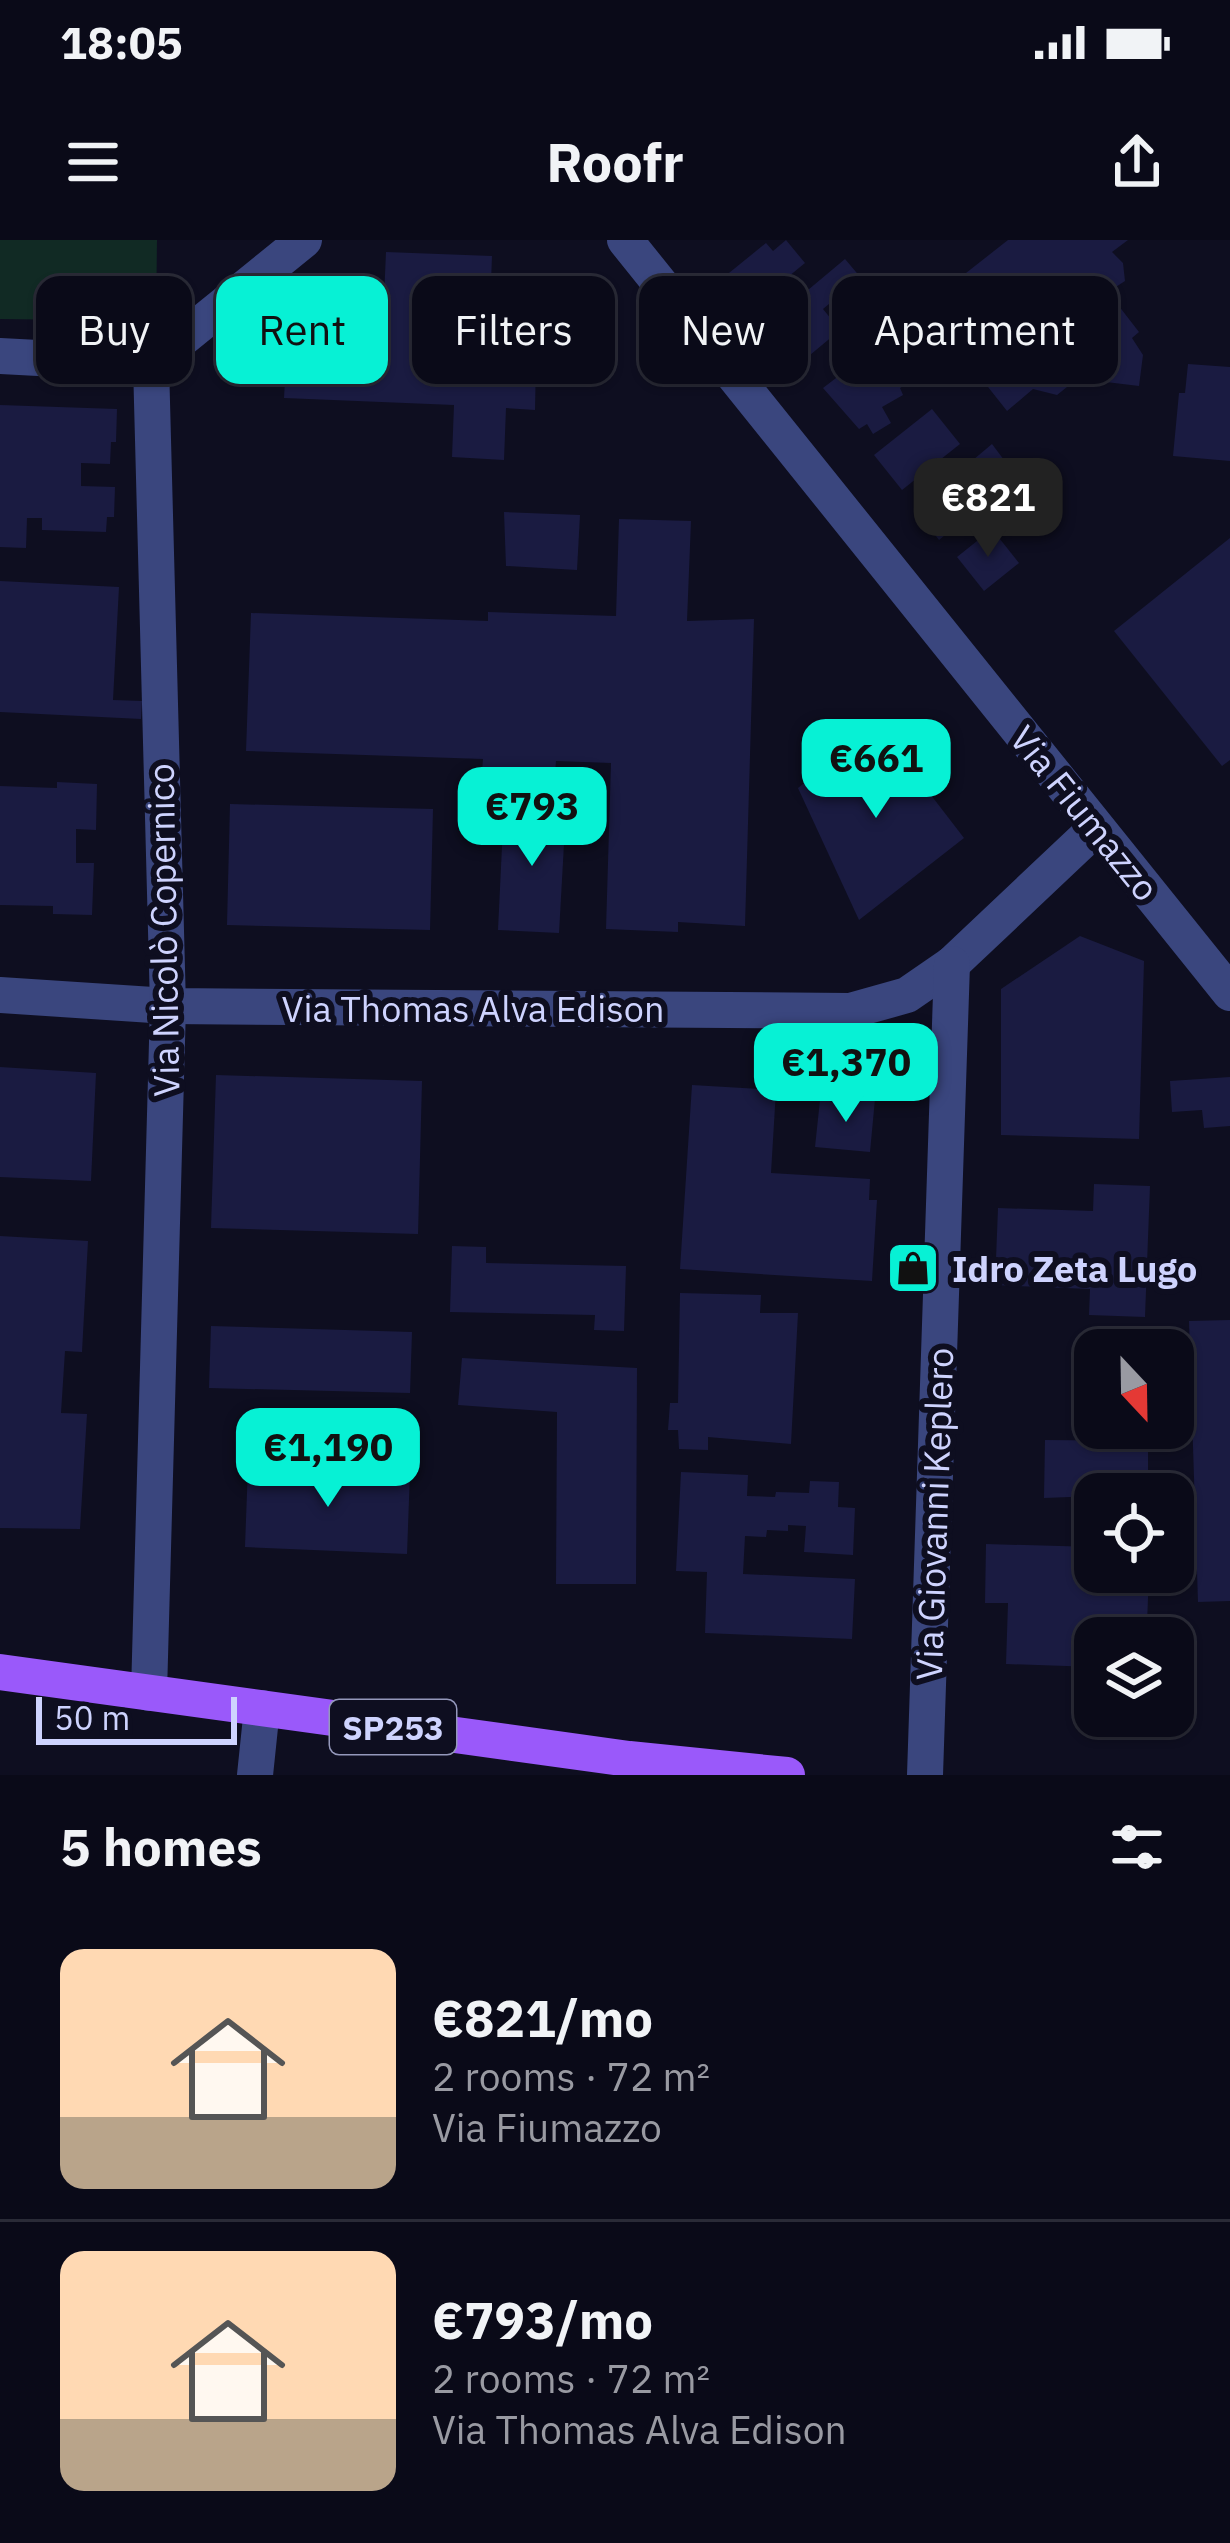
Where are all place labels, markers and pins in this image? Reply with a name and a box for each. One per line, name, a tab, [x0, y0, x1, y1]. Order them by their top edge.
pin: €821	[917, 458, 1059, 560]
pin: €661	[805, 719, 947, 821]
pin: €793	[461, 767, 603, 869]
pin: €1,370	[748, 1023, 944, 1125]
shop icon: Idro Zeta Lugo	[885, 1240, 941, 1296]
place label: Idro Zeta Lugo	[952, 1245, 1197, 1292]
pin: €1,190	[230, 1408, 426, 1510]

